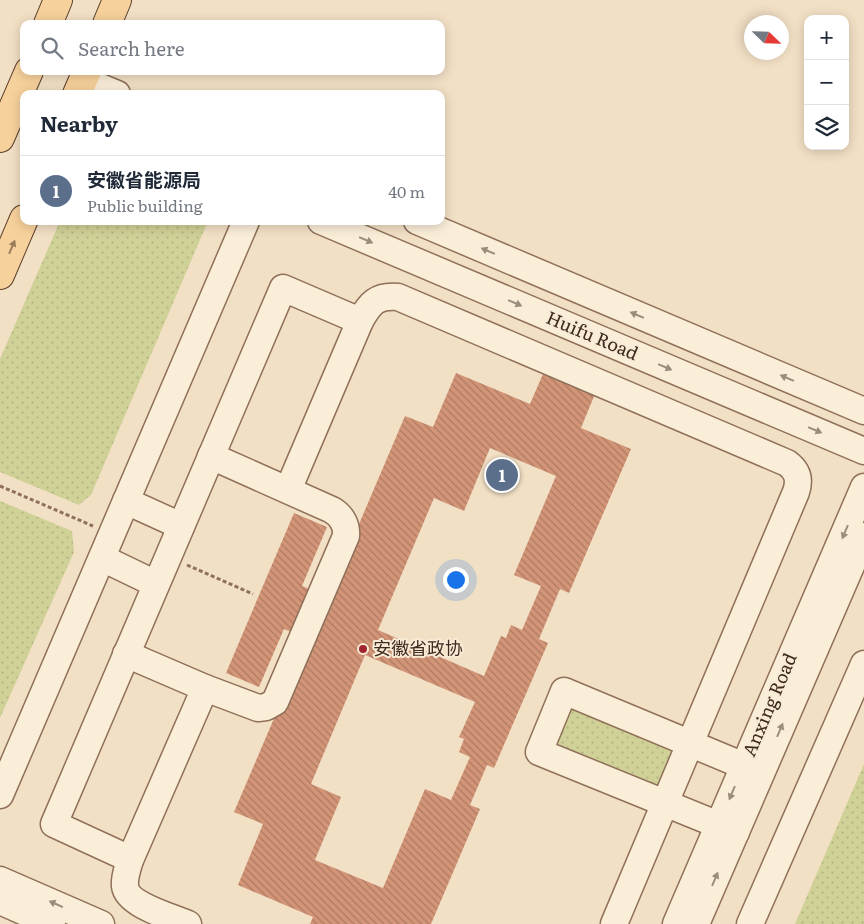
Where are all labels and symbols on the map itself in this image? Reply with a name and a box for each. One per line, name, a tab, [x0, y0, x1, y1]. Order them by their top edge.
north arrow	[744, 15, 789, 60]
one-way arrow	[359, 237, 373, 245]
one-way arrow	[8, 240, 16, 254]
one-way arrow	[481, 247, 495, 255]
one-way arrow	[508, 300, 522, 308]
street label: Huifu Road	[542, 303, 643, 366]
one-way arrow	[630, 310, 644, 318]
one-way arrow	[658, 363, 672, 371]
one-way arrow	[780, 374, 794, 382]
one-way arrow	[808, 426, 823, 434]
pin: 1	[486, 456, 518, 494]
one-way arrow	[840, 525, 848, 539]
your location	[443, 567, 469, 593]
place label: 安徽省政协	[373, 634, 463, 661]
marker: 安徽省政协	[357, 643, 369, 655]
street label: Anxing Road	[735, 648, 803, 760]
one-way arrow	[776, 723, 784, 737]
one-way arrow	[727, 786, 735, 800]
one-way arrow	[711, 871, 719, 886]
one-way arrow	[49, 900, 63, 908]

